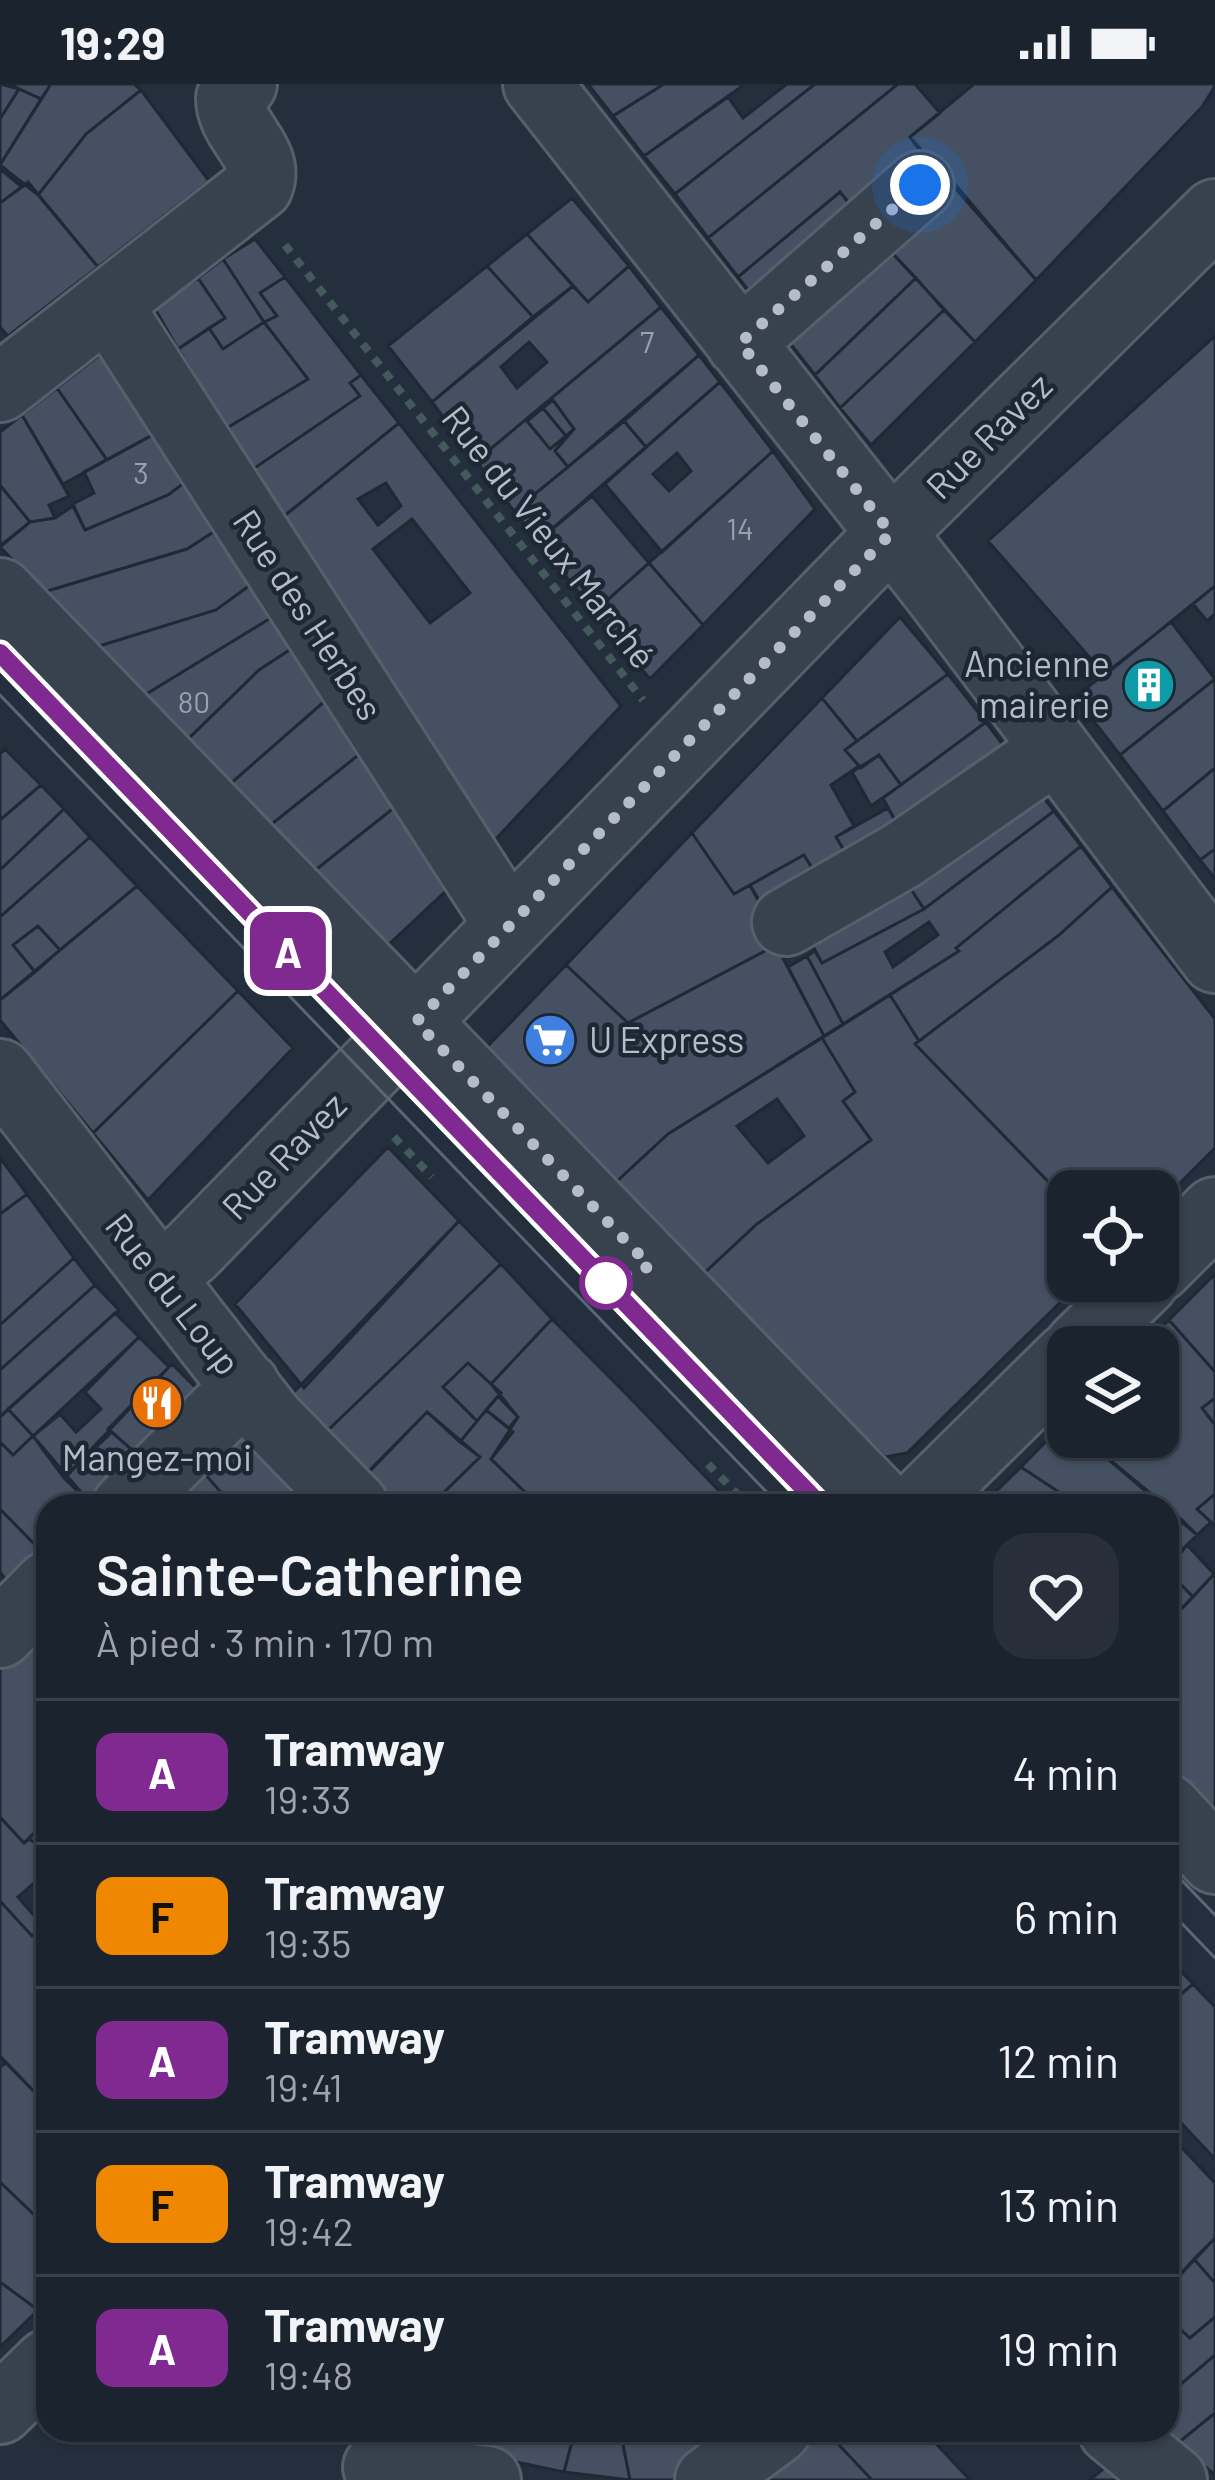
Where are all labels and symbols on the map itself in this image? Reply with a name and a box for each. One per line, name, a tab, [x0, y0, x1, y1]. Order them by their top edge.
your location	[890, 155, 950, 215]
house number: 7	[640, 323, 654, 359]
street label: Rue Ravez	[916, 363, 1060, 507]
street label: Rue du Vieux Marché	[434, 396, 666, 676]
house number: 3	[133, 454, 149, 490]
street label: Rue des Herbes	[225, 501, 393, 727]
house number: 14	[726, 510, 754, 546]
place label: Ancienne mairerie	[964, 641, 1110, 725]
building icon: Ancienne mairerie	[1121, 657, 1177, 713]
house number: 80	[178, 683, 210, 719]
line badge: A	[249, 912, 327, 990]
supermarket icon: U Express	[522, 1012, 578, 1068]
place label: U Express	[589, 1017, 744, 1060]
street label: Rue Ravez	[212, 1083, 354, 1227]
street label: Rue du Loup	[98, 1204, 251, 1382]
unlabelled marker	[581, 1258, 631, 1308]
restaurant icon: Mangez-moi	[129, 1375, 185, 1431]
place label: Mangez-moi	[62, 1435, 252, 1478]

